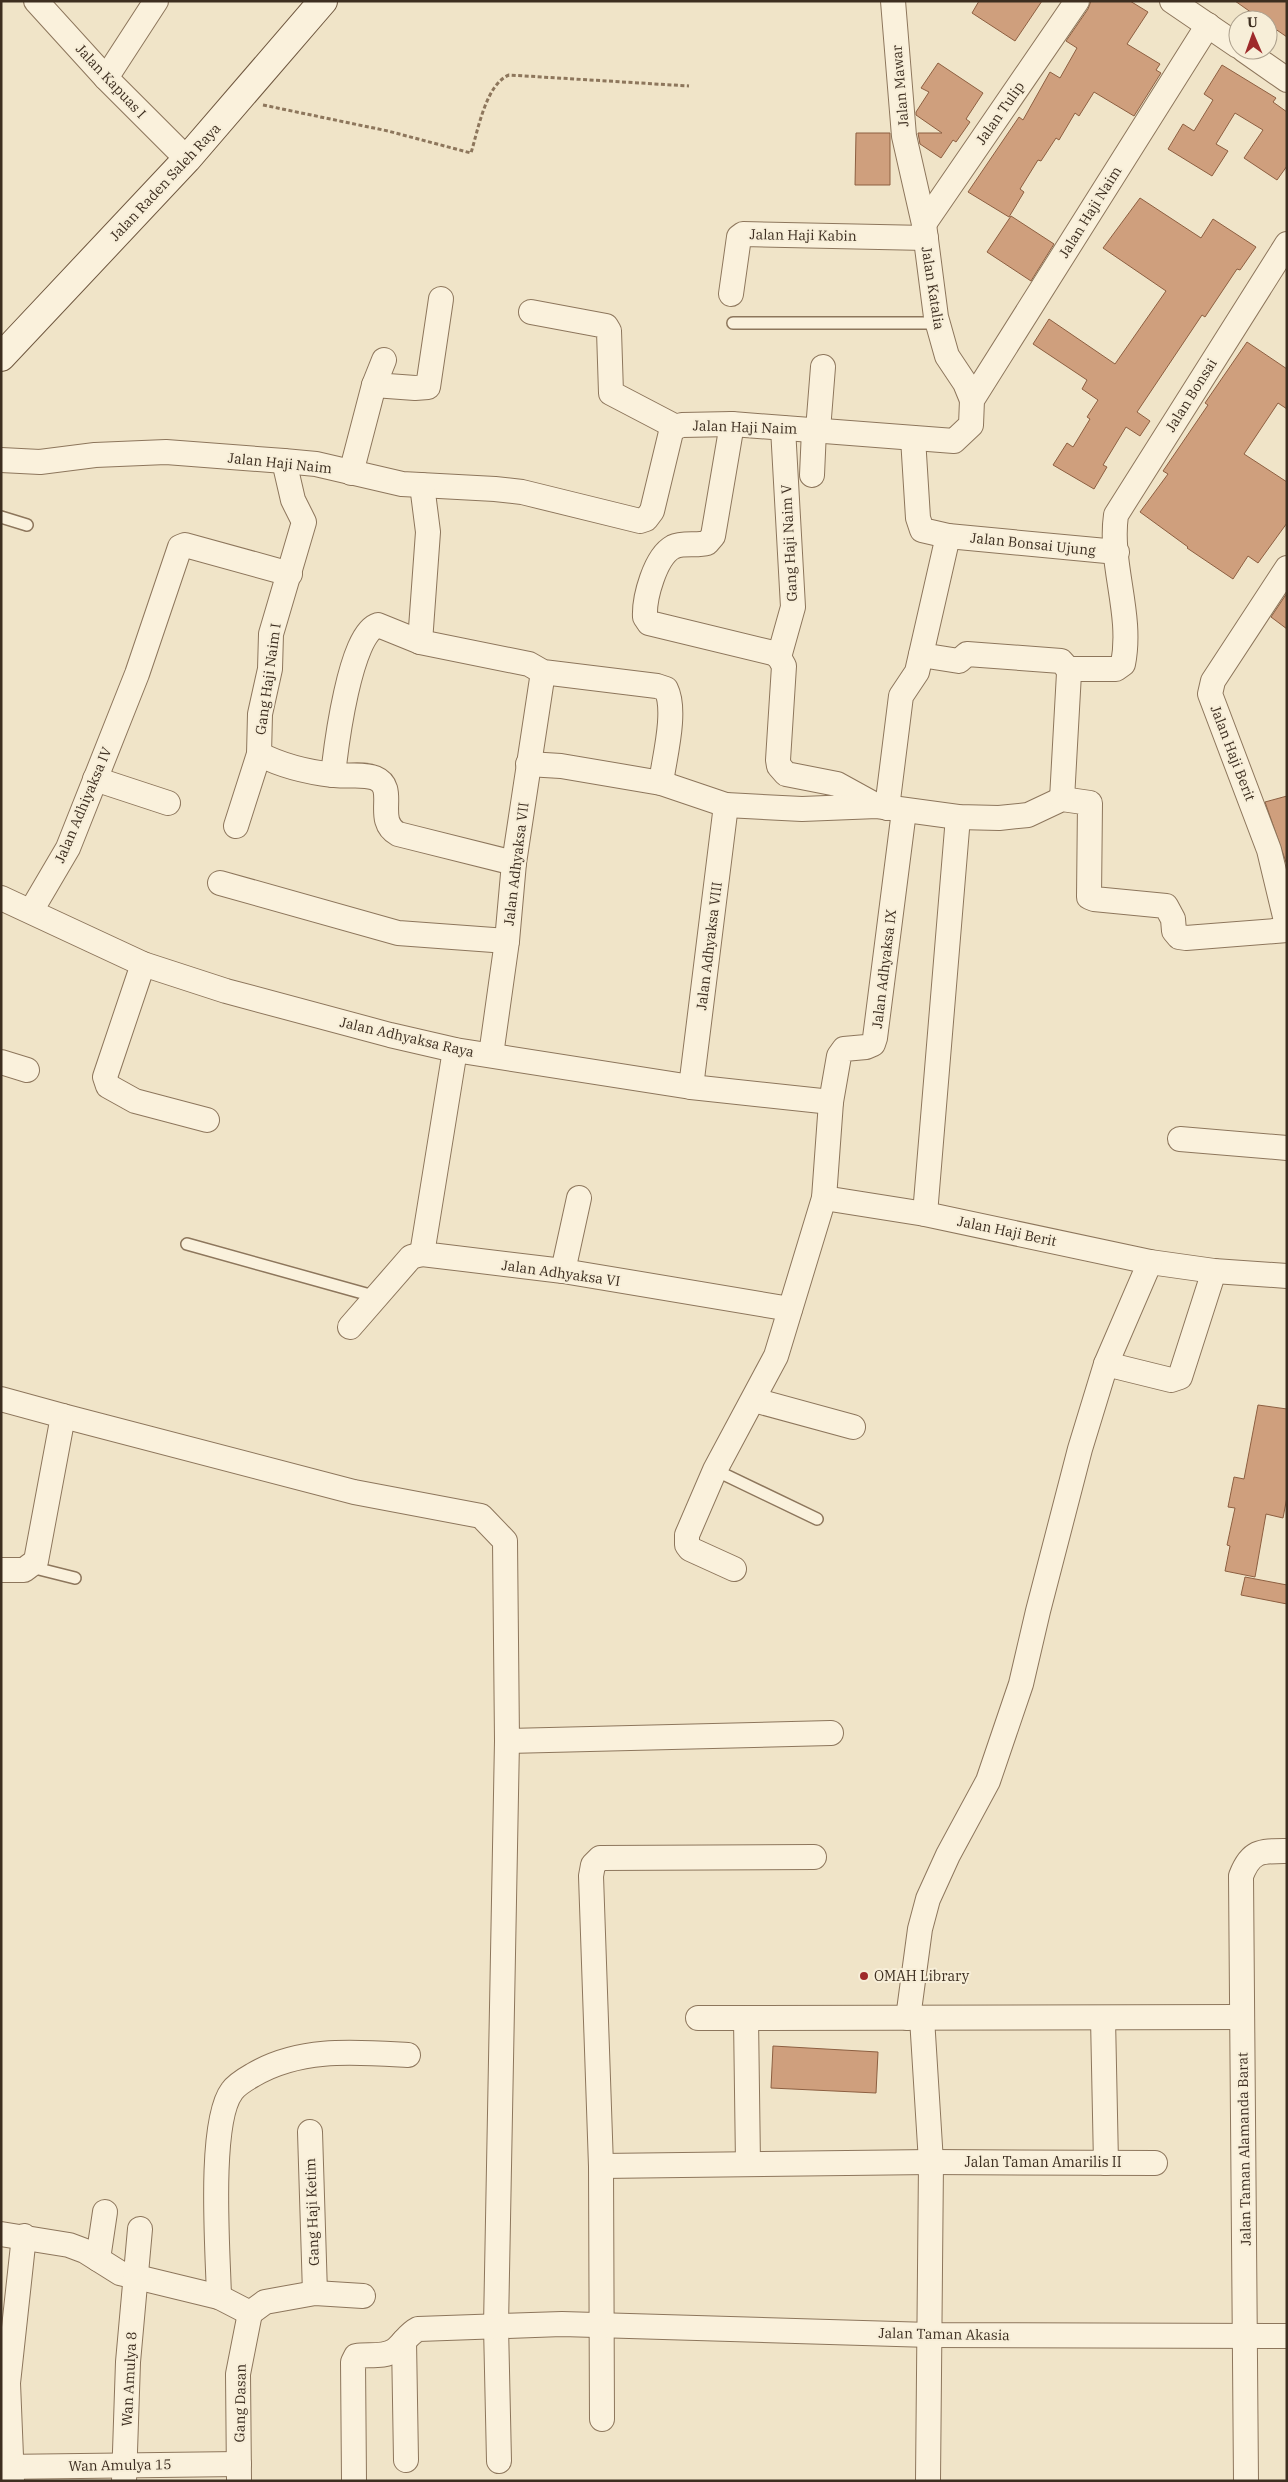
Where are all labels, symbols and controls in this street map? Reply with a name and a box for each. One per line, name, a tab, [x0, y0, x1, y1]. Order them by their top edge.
north arrow	[1228, 10, 1278, 60]
text: U	[1247, 13, 1258, 31]
street label: Jalan Kapuas I	[72, 40, 150, 122]
street label: Jalan Mawar	[887, 43, 913, 128]
street label: Jalan Tulip	[972, 78, 1028, 148]
street label: Jalan Raden Saleh Raya	[106, 119, 225, 245]
street label: Jalan Haji Naim	[1055, 163, 1125, 261]
street label: Jalan Haji Kabin	[749, 225, 857, 245]
street label: Jalan Katalia	[918, 245, 949, 331]
street label: Jalan Bonsai	[1161, 355, 1221, 435]
street label: Jalan Haji Naim	[692, 416, 798, 438]
street label: Jalan Haji Naim	[227, 449, 333, 477]
street label: Gang Haji Naim V	[777, 484, 801, 602]
street label: Jalan Bonsai Ujung	[969, 528, 1097, 560]
street label: Gang Haji Naim I	[251, 622, 285, 736]
street label: Jalan Haji Berit	[1206, 703, 1260, 803]
street label: Jalan Adhiyaksa IV	[50, 744, 116, 866]
street label: Jalan Adhyaksa VII	[499, 801, 533, 927]
street label: Jalan Adhyaksa VIII	[692, 881, 726, 1011]
street label: Jalan Adhyaksa IX	[868, 908, 900, 1029]
street label: Jalan Adhyaksa Raya	[338, 1013, 476, 1061]
street label: Jalan Haji Berit	[956, 1212, 1058, 1250]
street label: Jalan Adhyaksa VI	[501, 1256, 622, 1290]
place label: OMAH Library	[874, 1967, 970, 1985]
marker: OMAH Library	[858, 1970, 870, 1982]
street label: Jalan Taman Alamanda Barat	[1233, 2052, 1255, 2246]
street label: Jalan Taman Amarilis II	[965, 2153, 1122, 2171]
street label: Gang Haji Ketim	[301, 2158, 323, 2266]
street label: Jalan Taman Akasia	[878, 2324, 1010, 2344]
street label: Wan Amulya 8	[118, 2331, 140, 2427]
street label: Gang Dasan	[230, 2363, 250, 2442]
street label: Wan Amulya 15	[68, 2455, 172, 2475]

